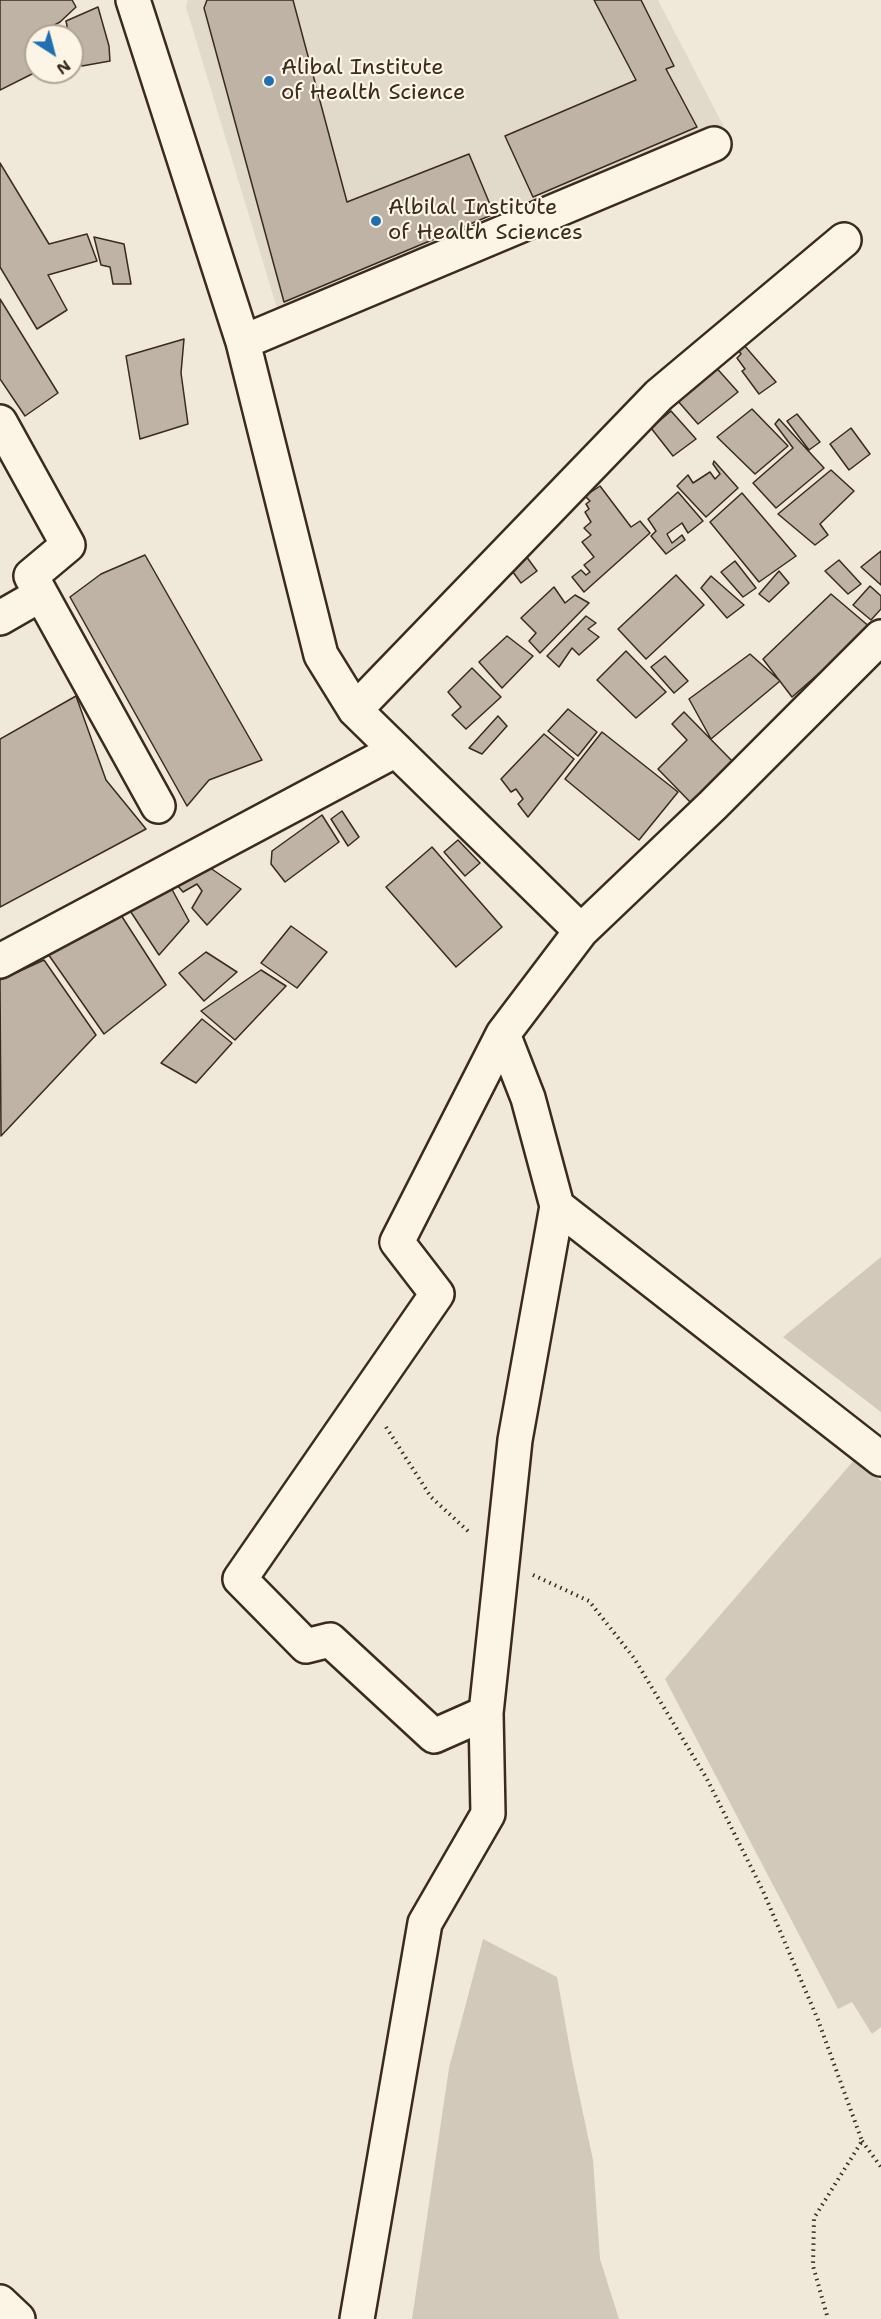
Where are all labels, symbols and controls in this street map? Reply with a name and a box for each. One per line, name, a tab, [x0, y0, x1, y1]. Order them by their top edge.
north arrow	[24, 24, 84, 84]
text: N	[52, 55, 75, 80]
place label: Alibal Institute of Health Science	[281, 55, 465, 106]
marker: Alibal Institute of Health Science	[262, 74, 276, 88]
place label: Albilal Institute of Health Sciences	[388, 195, 583, 246]
marker: Albilal Institute of Health Sciences	[369, 214, 383, 228]

